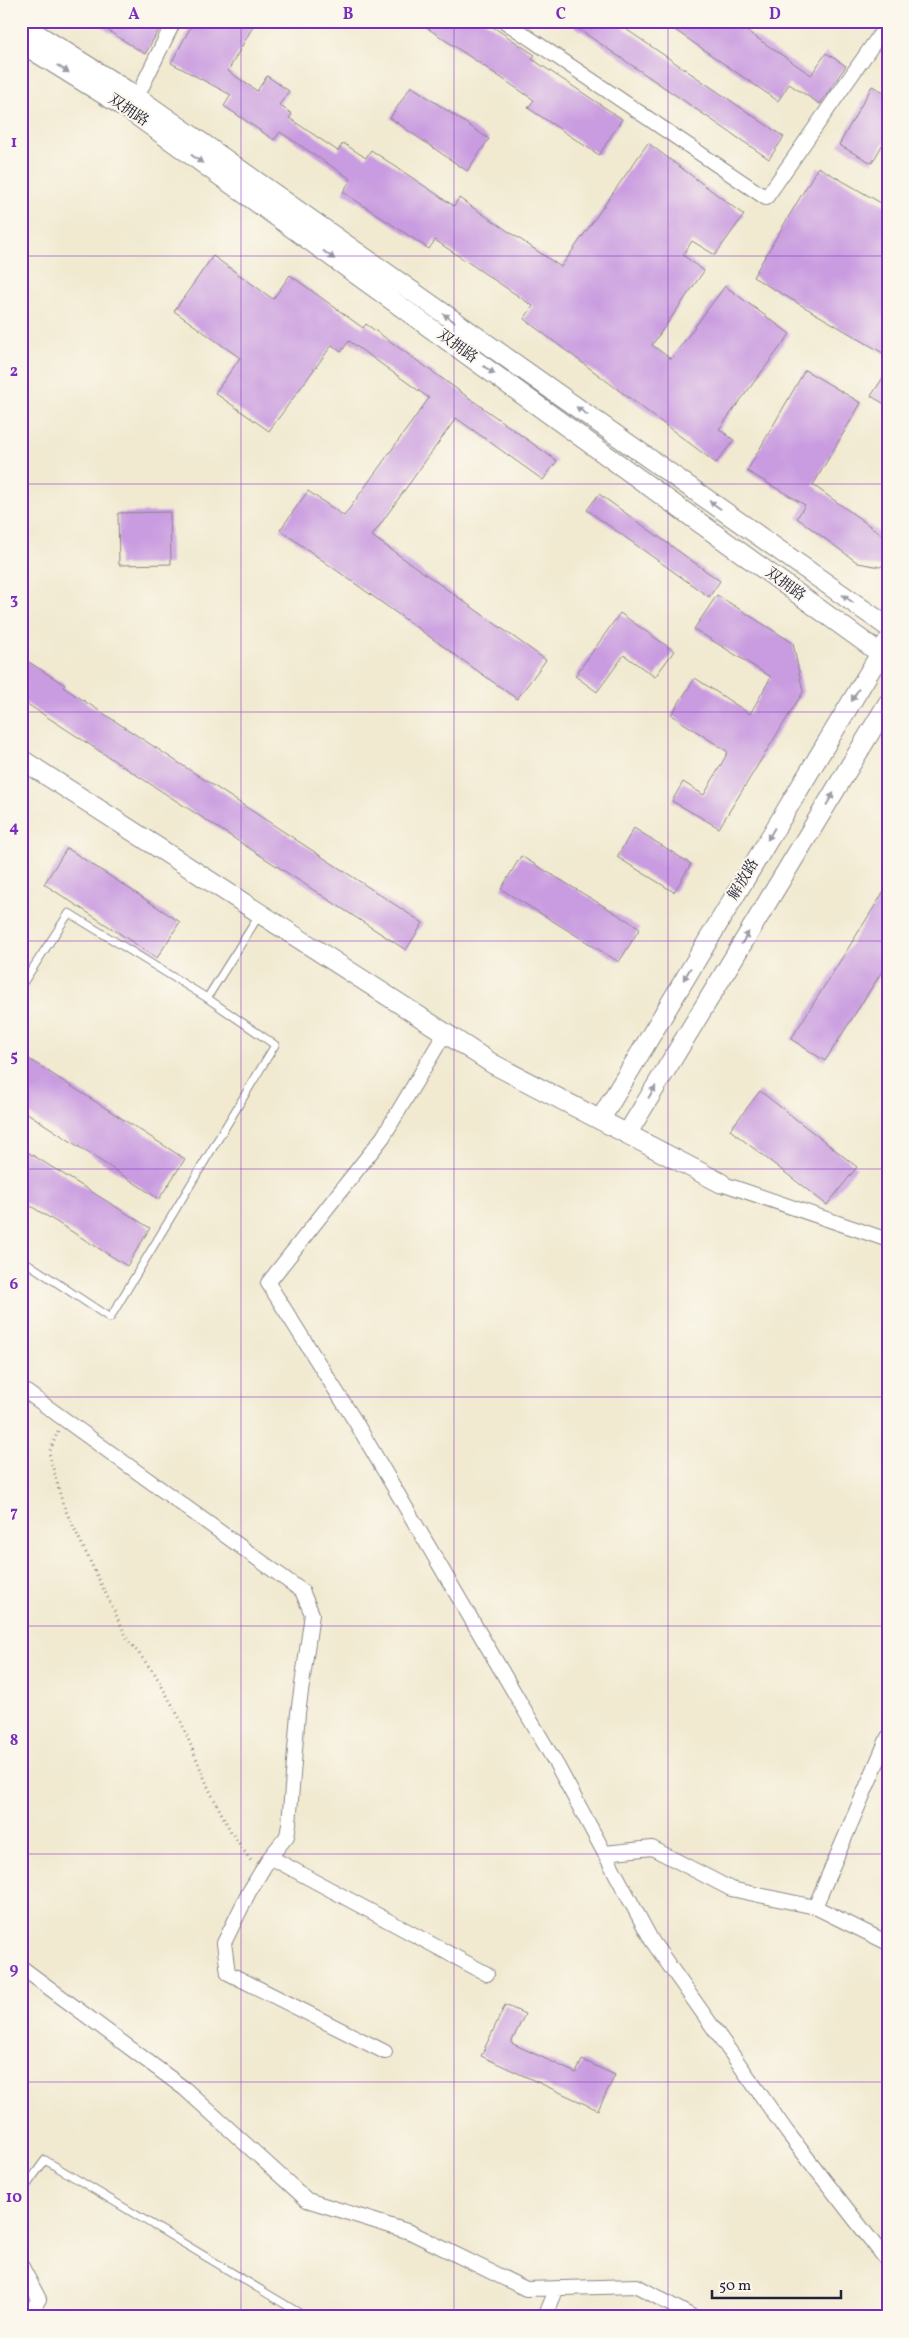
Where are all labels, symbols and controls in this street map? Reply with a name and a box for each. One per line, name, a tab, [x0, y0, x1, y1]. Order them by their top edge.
text: A	[128, 4, 140, 26]
text: B	[343, 4, 354, 26]
text: C	[556, 4, 566, 26]
text: D	[769, 4, 781, 26]
one-way arrow	[56, 64, 69, 73]
street label: 双拥路	[103, 90, 153, 132]
text: 1	[11, 132, 17, 154]
one-way arrow	[190, 154, 204, 164]
one-way arrow	[322, 249, 335, 260]
one-way arrow	[443, 313, 456, 323]
street label: 双拥路	[433, 325, 481, 369]
text: 2	[10, 361, 18, 383]
one-way arrow	[482, 365, 495, 376]
one-way arrow	[575, 406, 589, 416]
one-way arrow	[708, 500, 722, 510]
street label: 双拥路	[761, 563, 809, 607]
text: 3	[10, 589, 18, 611]
one-way arrow	[841, 594, 855, 604]
one-way arrow	[850, 689, 859, 702]
one-way arrow	[825, 793, 834, 806]
text: 4	[9, 817, 19, 839]
one-way arrow	[767, 828, 776, 841]
street label: 解放路	[723, 855, 765, 905]
one-way arrow	[741, 932, 750, 945]
one-way arrow	[683, 967, 692, 980]
text: 5	[10, 1046, 18, 1068]
one-way arrow	[648, 1086, 657, 1099]
text: 6	[10, 1274, 19, 1296]
text: 7	[10, 1502, 18, 1524]
text: 8	[10, 1730, 18, 1752]
text: 9	[10, 1959, 19, 1981]
text: 10	[6, 2187, 22, 2209]
scale bar	[712, 2268, 840, 2300]
text: 50 m	[719, 2276, 751, 2297]

